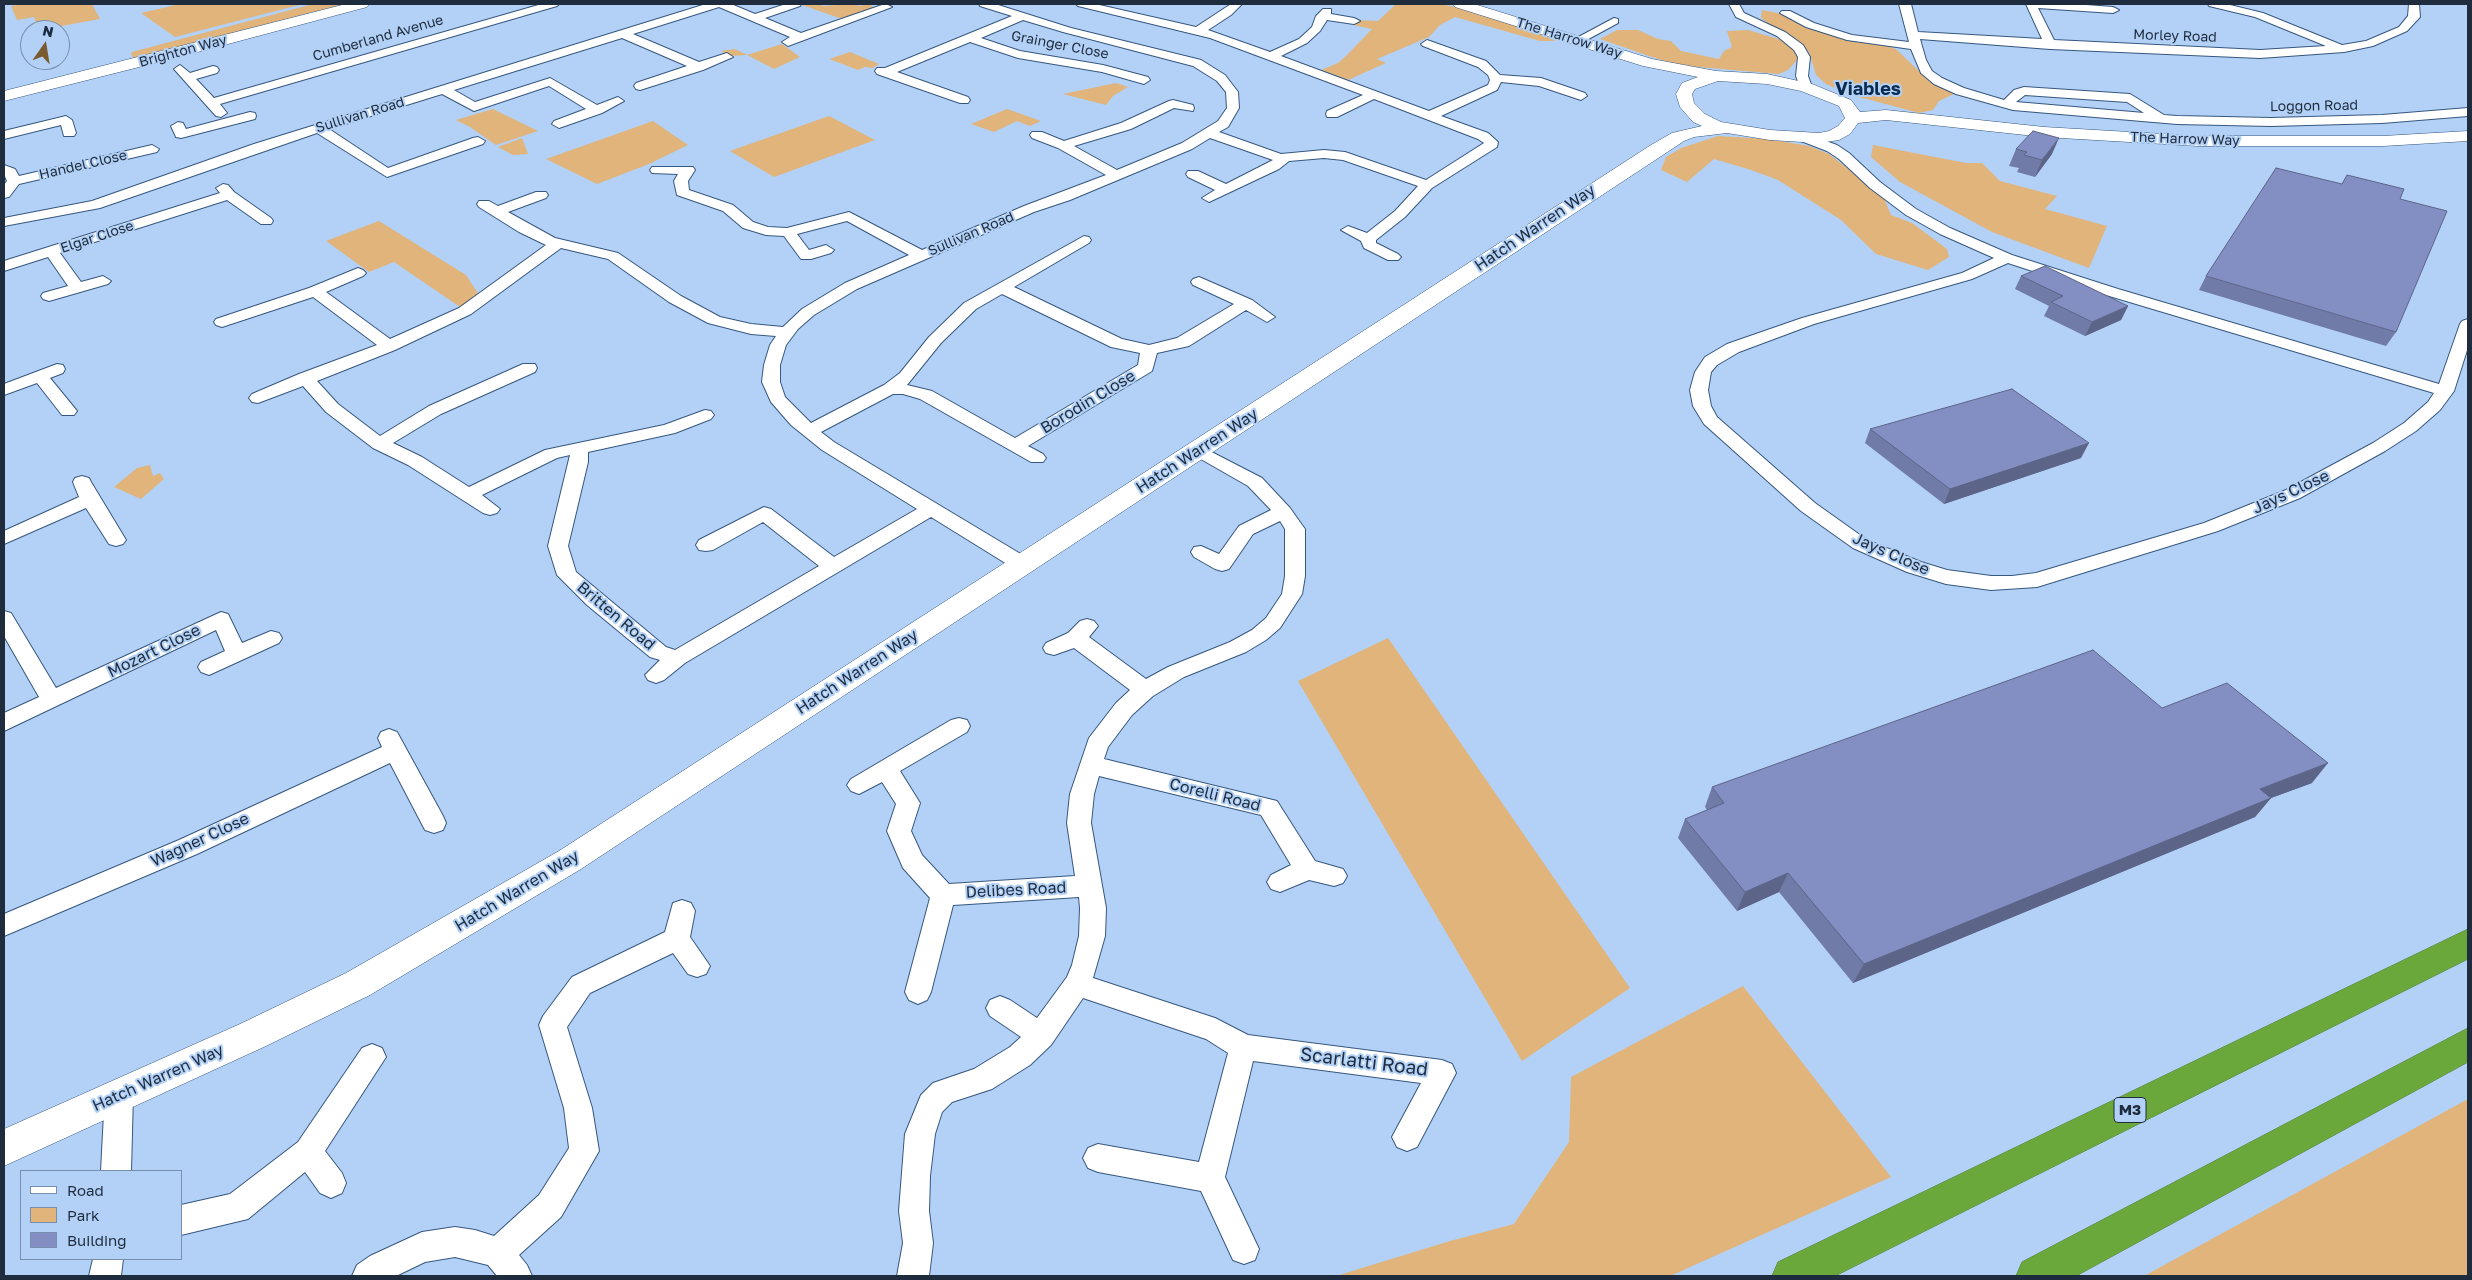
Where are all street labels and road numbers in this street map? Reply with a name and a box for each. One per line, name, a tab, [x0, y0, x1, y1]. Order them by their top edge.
street label: Cumberland Avenue	[311, 11, 445, 65]
street label: The Harrow Way	[1514, 14, 1624, 62]
street label: Morley Road	[2133, 26, 2217, 46]
street label: Grainger Close	[1010, 27, 1110, 63]
street label: Brighton Way	[137, 31, 229, 71]
street label: Sullivan Road	[314, 94, 406, 136]
street label: Loggon Road	[2270, 97, 2358, 115]
street label: The Harrow Way	[2130, 129, 2240, 149]
street label: Handel Close	[37, 147, 129, 183]
street label: Hatch Warren Way	[1471, 180, 1599, 276]
street label: Sullivan Road	[925, 208, 1017, 260]
street label: Elgar Close	[58, 217, 136, 257]
street label: Borodin Close	[1037, 366, 1139, 438]
street label: Hatch Warren Way	[1132, 404, 1262, 498]
street label: Jays Close	[2250, 466, 2332, 518]
street label: Jays Close	[1850, 529, 1932, 579]
street label: Britten Road	[573, 578, 659, 654]
street label: Mozart Close	[105, 620, 203, 682]
street label: Hatch Warren Way	[792, 625, 922, 719]
street label: Corelli Road	[1167, 774, 1263, 816]
street label: Wagner Close	[148, 809, 252, 871]
street label: Hatch Warren Way	[451, 846, 583, 936]
street label: Delibes Road	[965, 878, 1067, 902]
street label: Hatch Warren Way	[89, 1040, 227, 1116]
street label: Scarlatti Road	[1299, 1043, 1429, 1081]
road number: M3	[2114, 1098, 2146, 1122]

